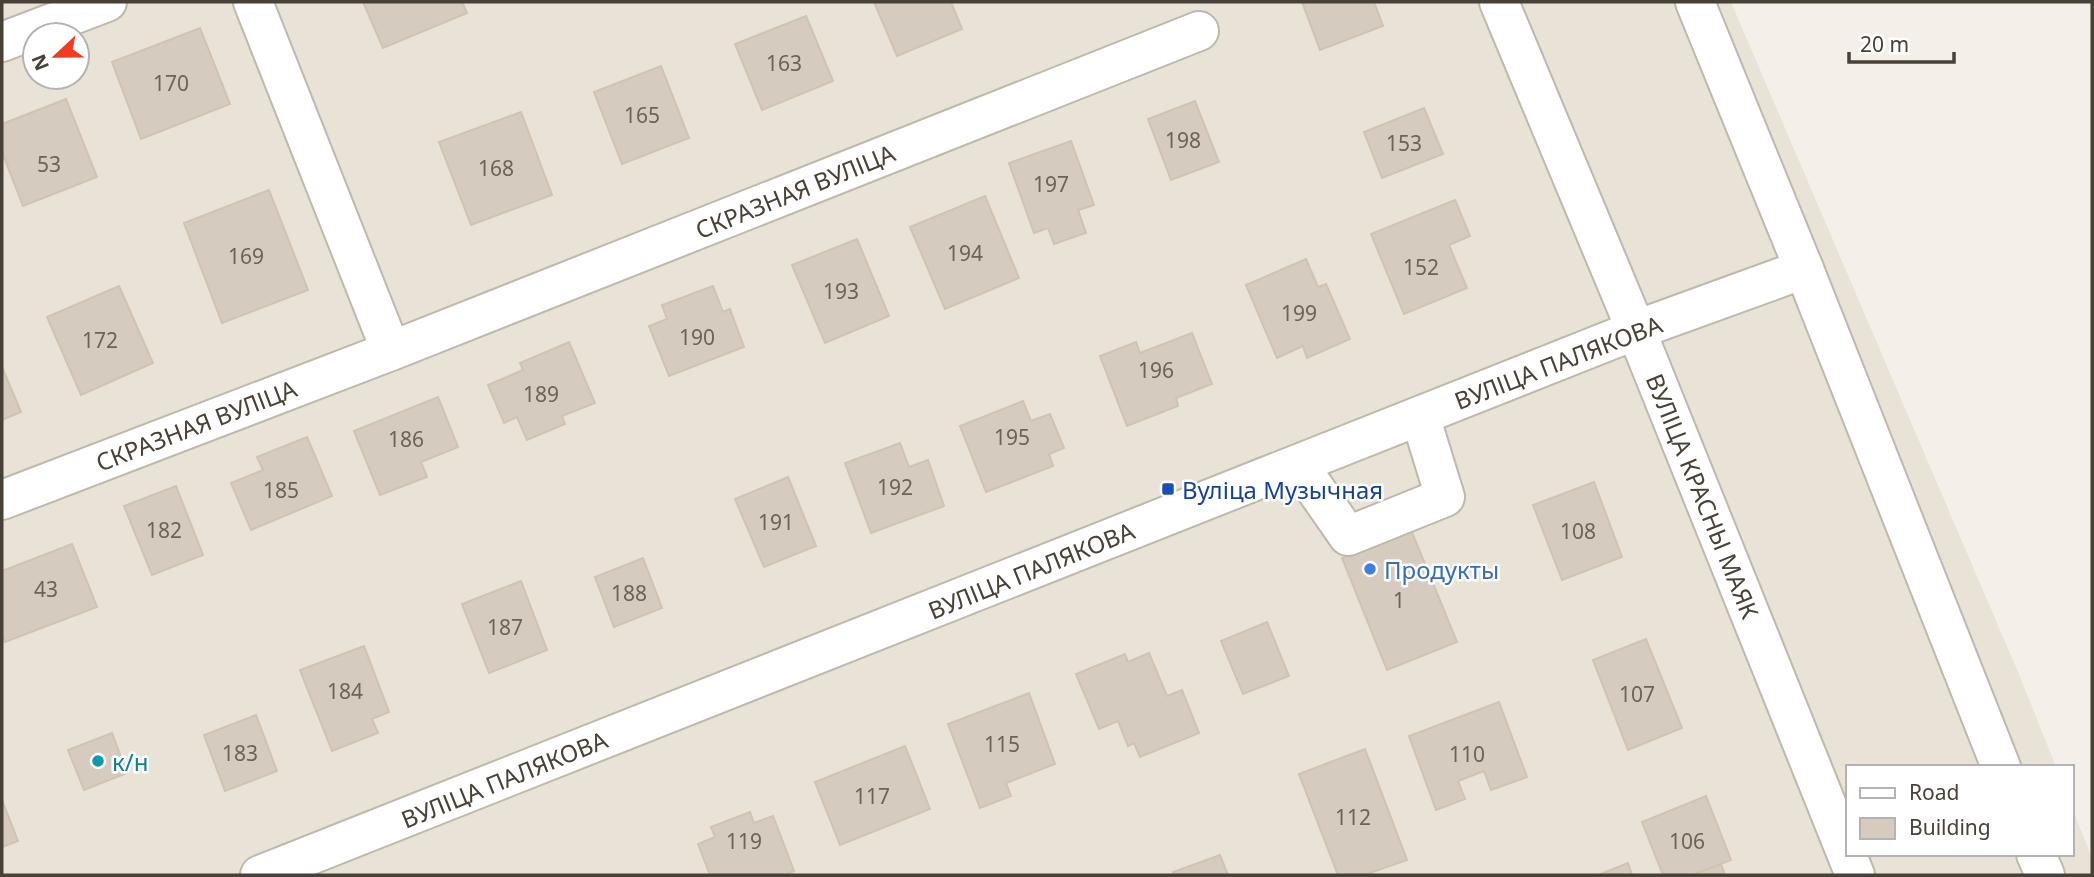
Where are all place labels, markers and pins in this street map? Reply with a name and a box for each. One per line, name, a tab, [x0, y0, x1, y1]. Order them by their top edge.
place label: Вуліца Музычная	[1182, 473, 1383, 506]
marker: Вуліца Музычная	[1160, 481, 1176, 497]
place label: Продукты	[1384, 553, 1499, 586]
marker: Продукты	[1362, 561, 1378, 577]
place label: к/н	[112, 745, 148, 778]
marker: к/н	[90, 753, 106, 769]

